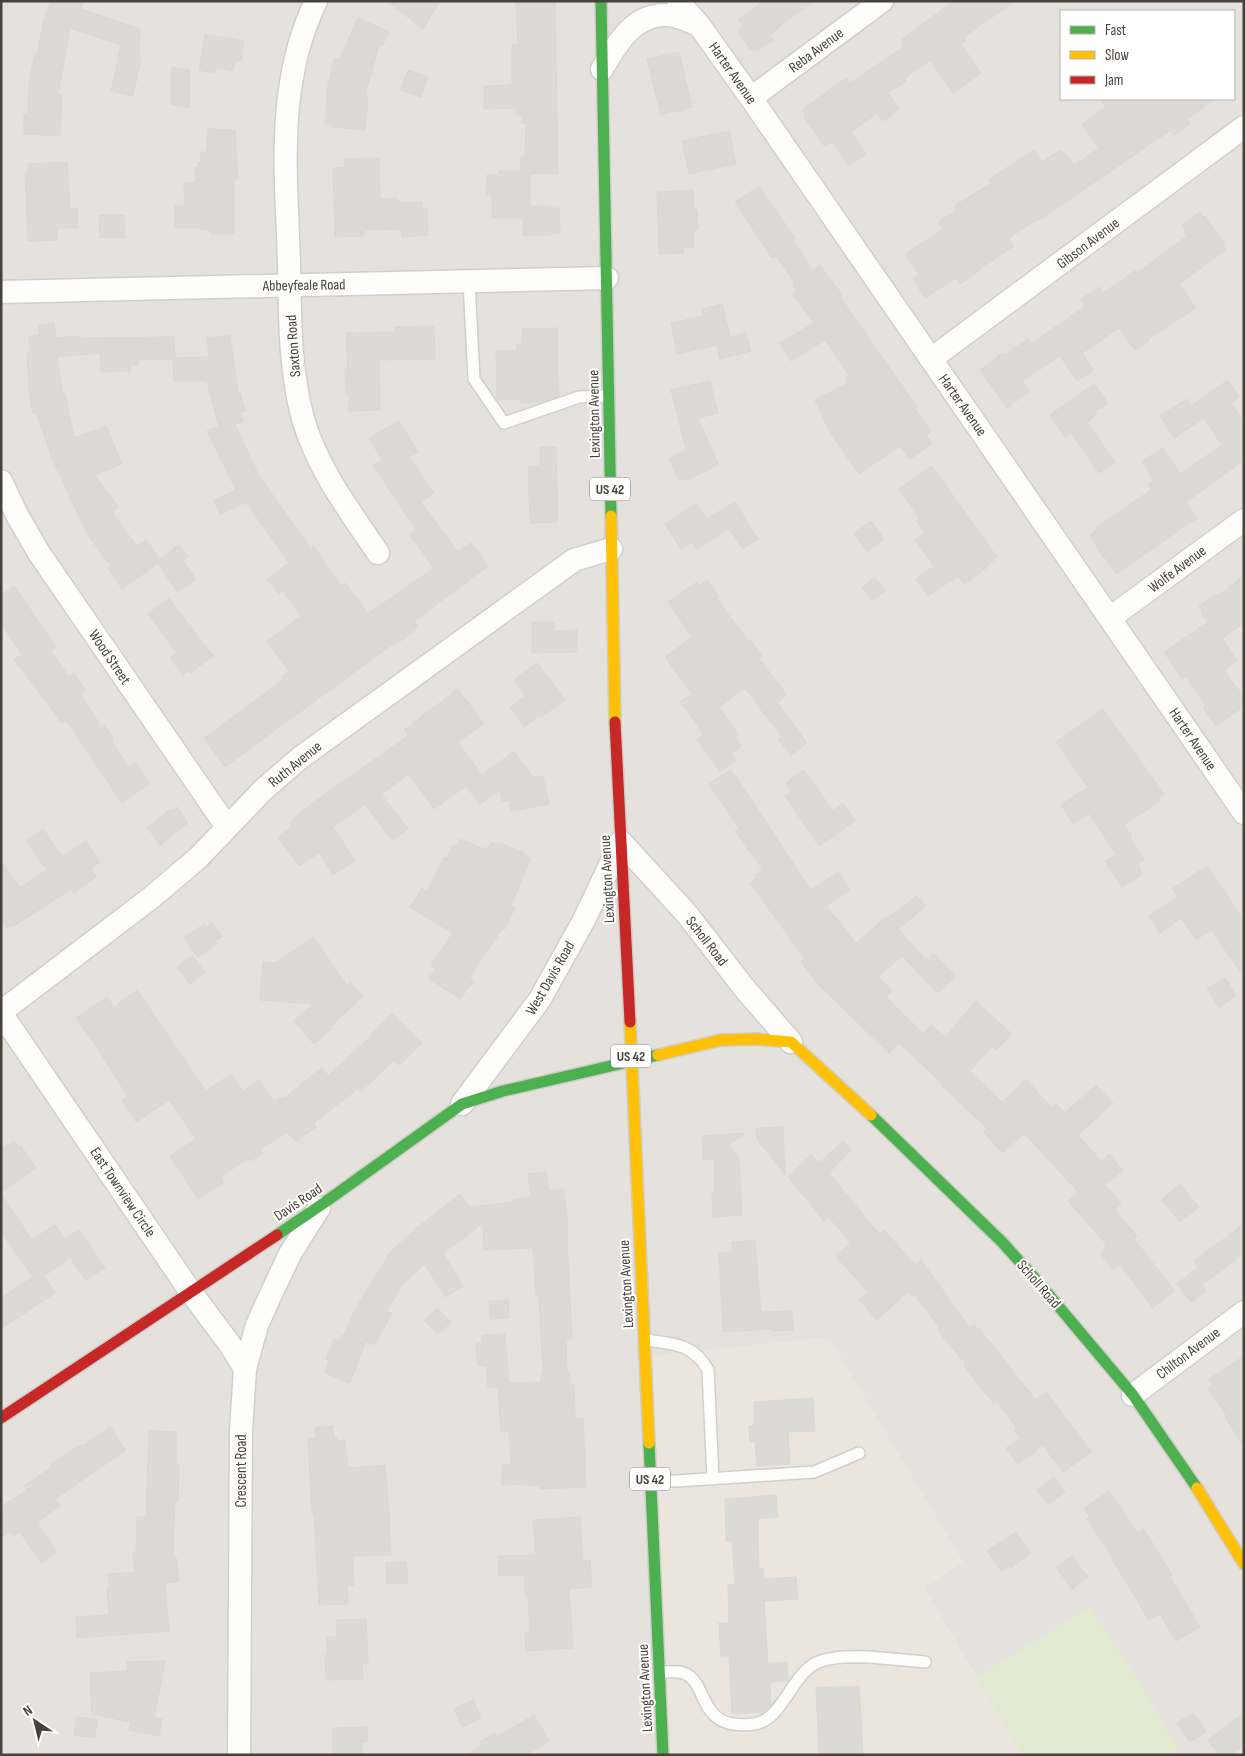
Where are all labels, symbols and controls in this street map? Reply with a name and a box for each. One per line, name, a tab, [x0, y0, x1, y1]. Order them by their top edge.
legend	[1060, 10, 1235, 100]
text: Fast	[1105, 21, 1127, 40]
street label: Reba Avenue	[785, 24, 848, 77]
street label: Harter Avenue	[704, 38, 761, 108]
text: Slow	[1105, 46, 1129, 65]
text: Jam	[1104, 71, 1123, 90]
street label: Gibson Avenue	[1053, 214, 1123, 273]
street label: Abbeyfeale Road	[261, 275, 346, 296]
street label: Saxton Road	[282, 314, 305, 378]
street label: Lexington Avenue	[584, 370, 605, 458]
street label: Harter Avenue	[934, 370, 991, 440]
road number: US 42	[590, 478, 630, 500]
street label: Wolfe Avenue	[1145, 541, 1210, 597]
street label: Wood Street	[84, 626, 135, 689]
street label: Harter Avenue	[1165, 704, 1221, 774]
street label: Ruth Avenue	[265, 737, 326, 792]
street label: Lexington Avenue	[596, 834, 619, 924]
street label: Scholl Road	[681, 913, 732, 970]
street label: West Davis Road	[522, 938, 579, 1019]
road number: US 42	[611, 1044, 651, 1068]
street label: East Townview Circle	[86, 1144, 160, 1241]
street label: Davis Road	[270, 1179, 326, 1225]
street label: Lexington Avenue	[615, 1239, 638, 1329]
street label: Scholl Road	[1012, 1256, 1065, 1312]
street label: Chilton Avenue	[1152, 1323, 1224, 1384]
street label: Crescent Road	[232, 1434, 251, 1508]
road number: US 42	[630, 1468, 670, 1490]
street label: Lexington Avenue	[634, 1643, 657, 1733]
north arrow	[10, 1696, 60, 1746]
text: N	[20, 1702, 36, 1720]

